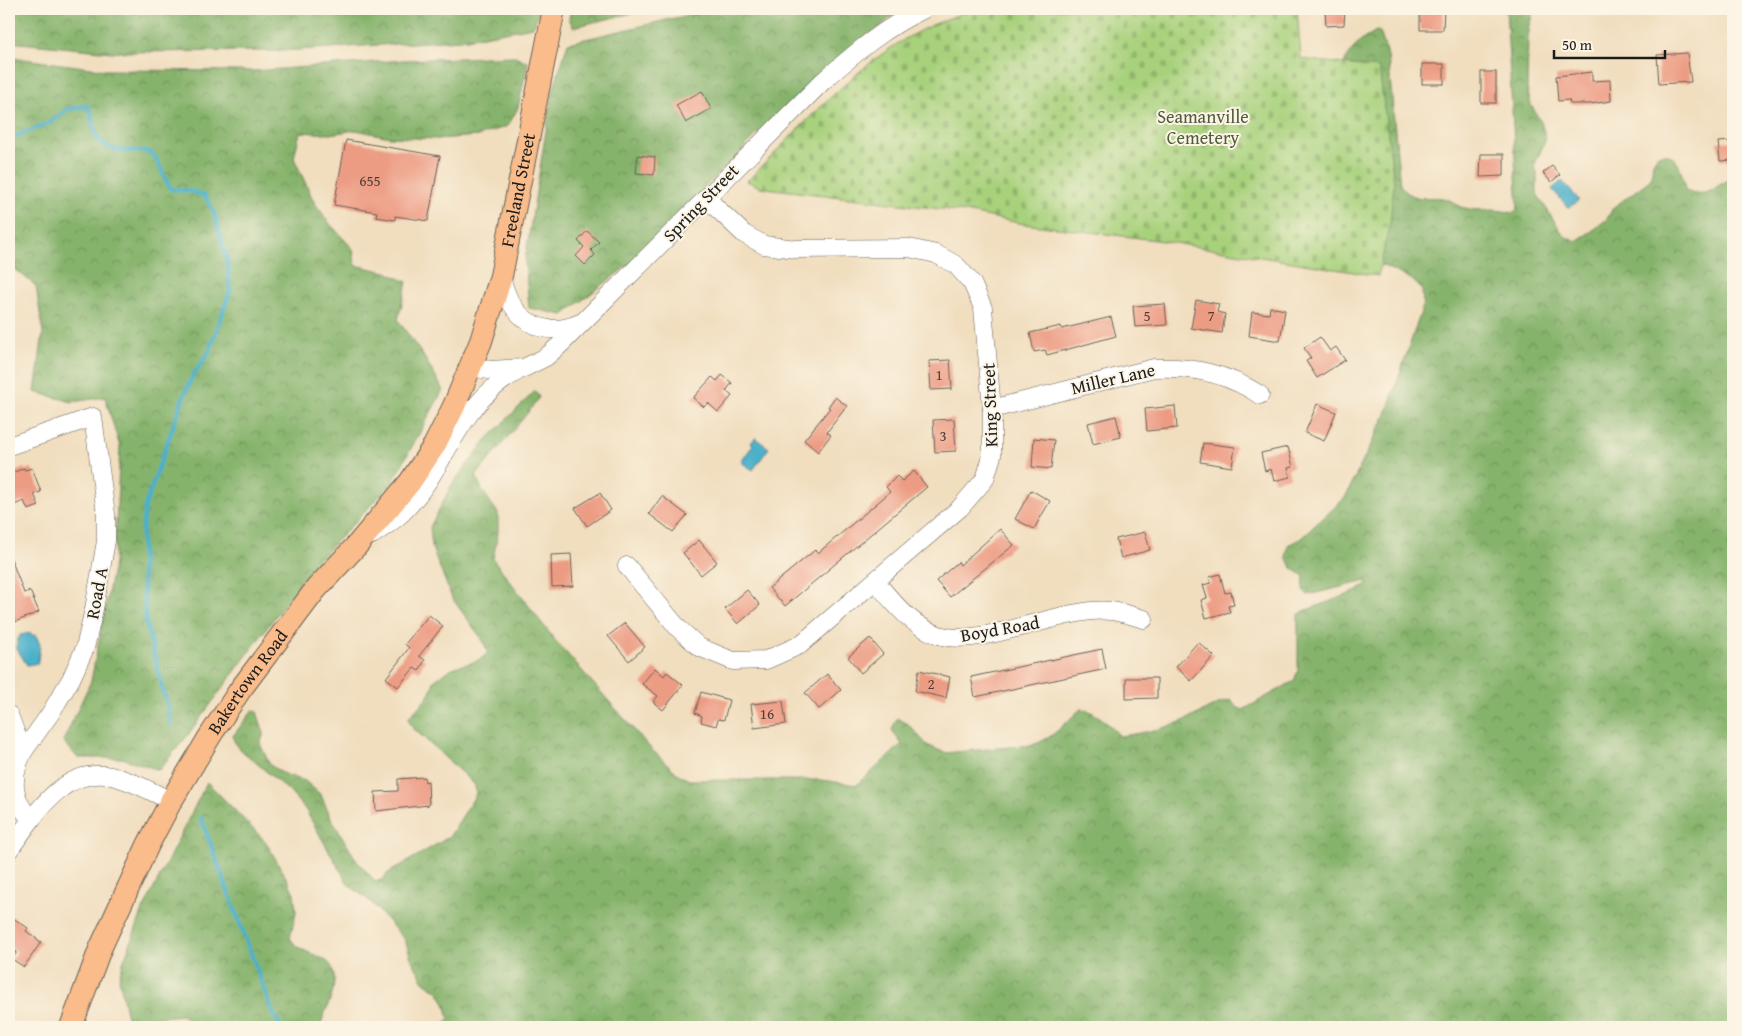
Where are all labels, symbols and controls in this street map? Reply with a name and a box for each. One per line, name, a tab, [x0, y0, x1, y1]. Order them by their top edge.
scale bar	[1554, 28, 1666, 60]
text: 50 m	[1562, 34, 1593, 55]
park label: Seamanville Cemetery	[1157, 103, 1249, 151]
street label: Freeland Street	[493, 130, 542, 249]
street label: Spring Street	[656, 157, 745, 248]
house number: 655	[359, 170, 381, 191]
house number: 5	[1143, 305, 1151, 326]
house number: 7	[1207, 305, 1215, 326]
street label: Miller Lane	[1068, 356, 1158, 401]
street label: King Street	[975, 362, 1004, 448]
house number: 1	[935, 364, 943, 385]
house number: 3	[939, 425, 947, 446]
street label: Road A	[78, 564, 115, 621]
street label: Boyd Road	[958, 608, 1042, 649]
street label: Bakertown Road	[201, 623, 294, 740]
house number: 2	[927, 673, 935, 694]
house number: 16	[760, 703, 774, 724]

